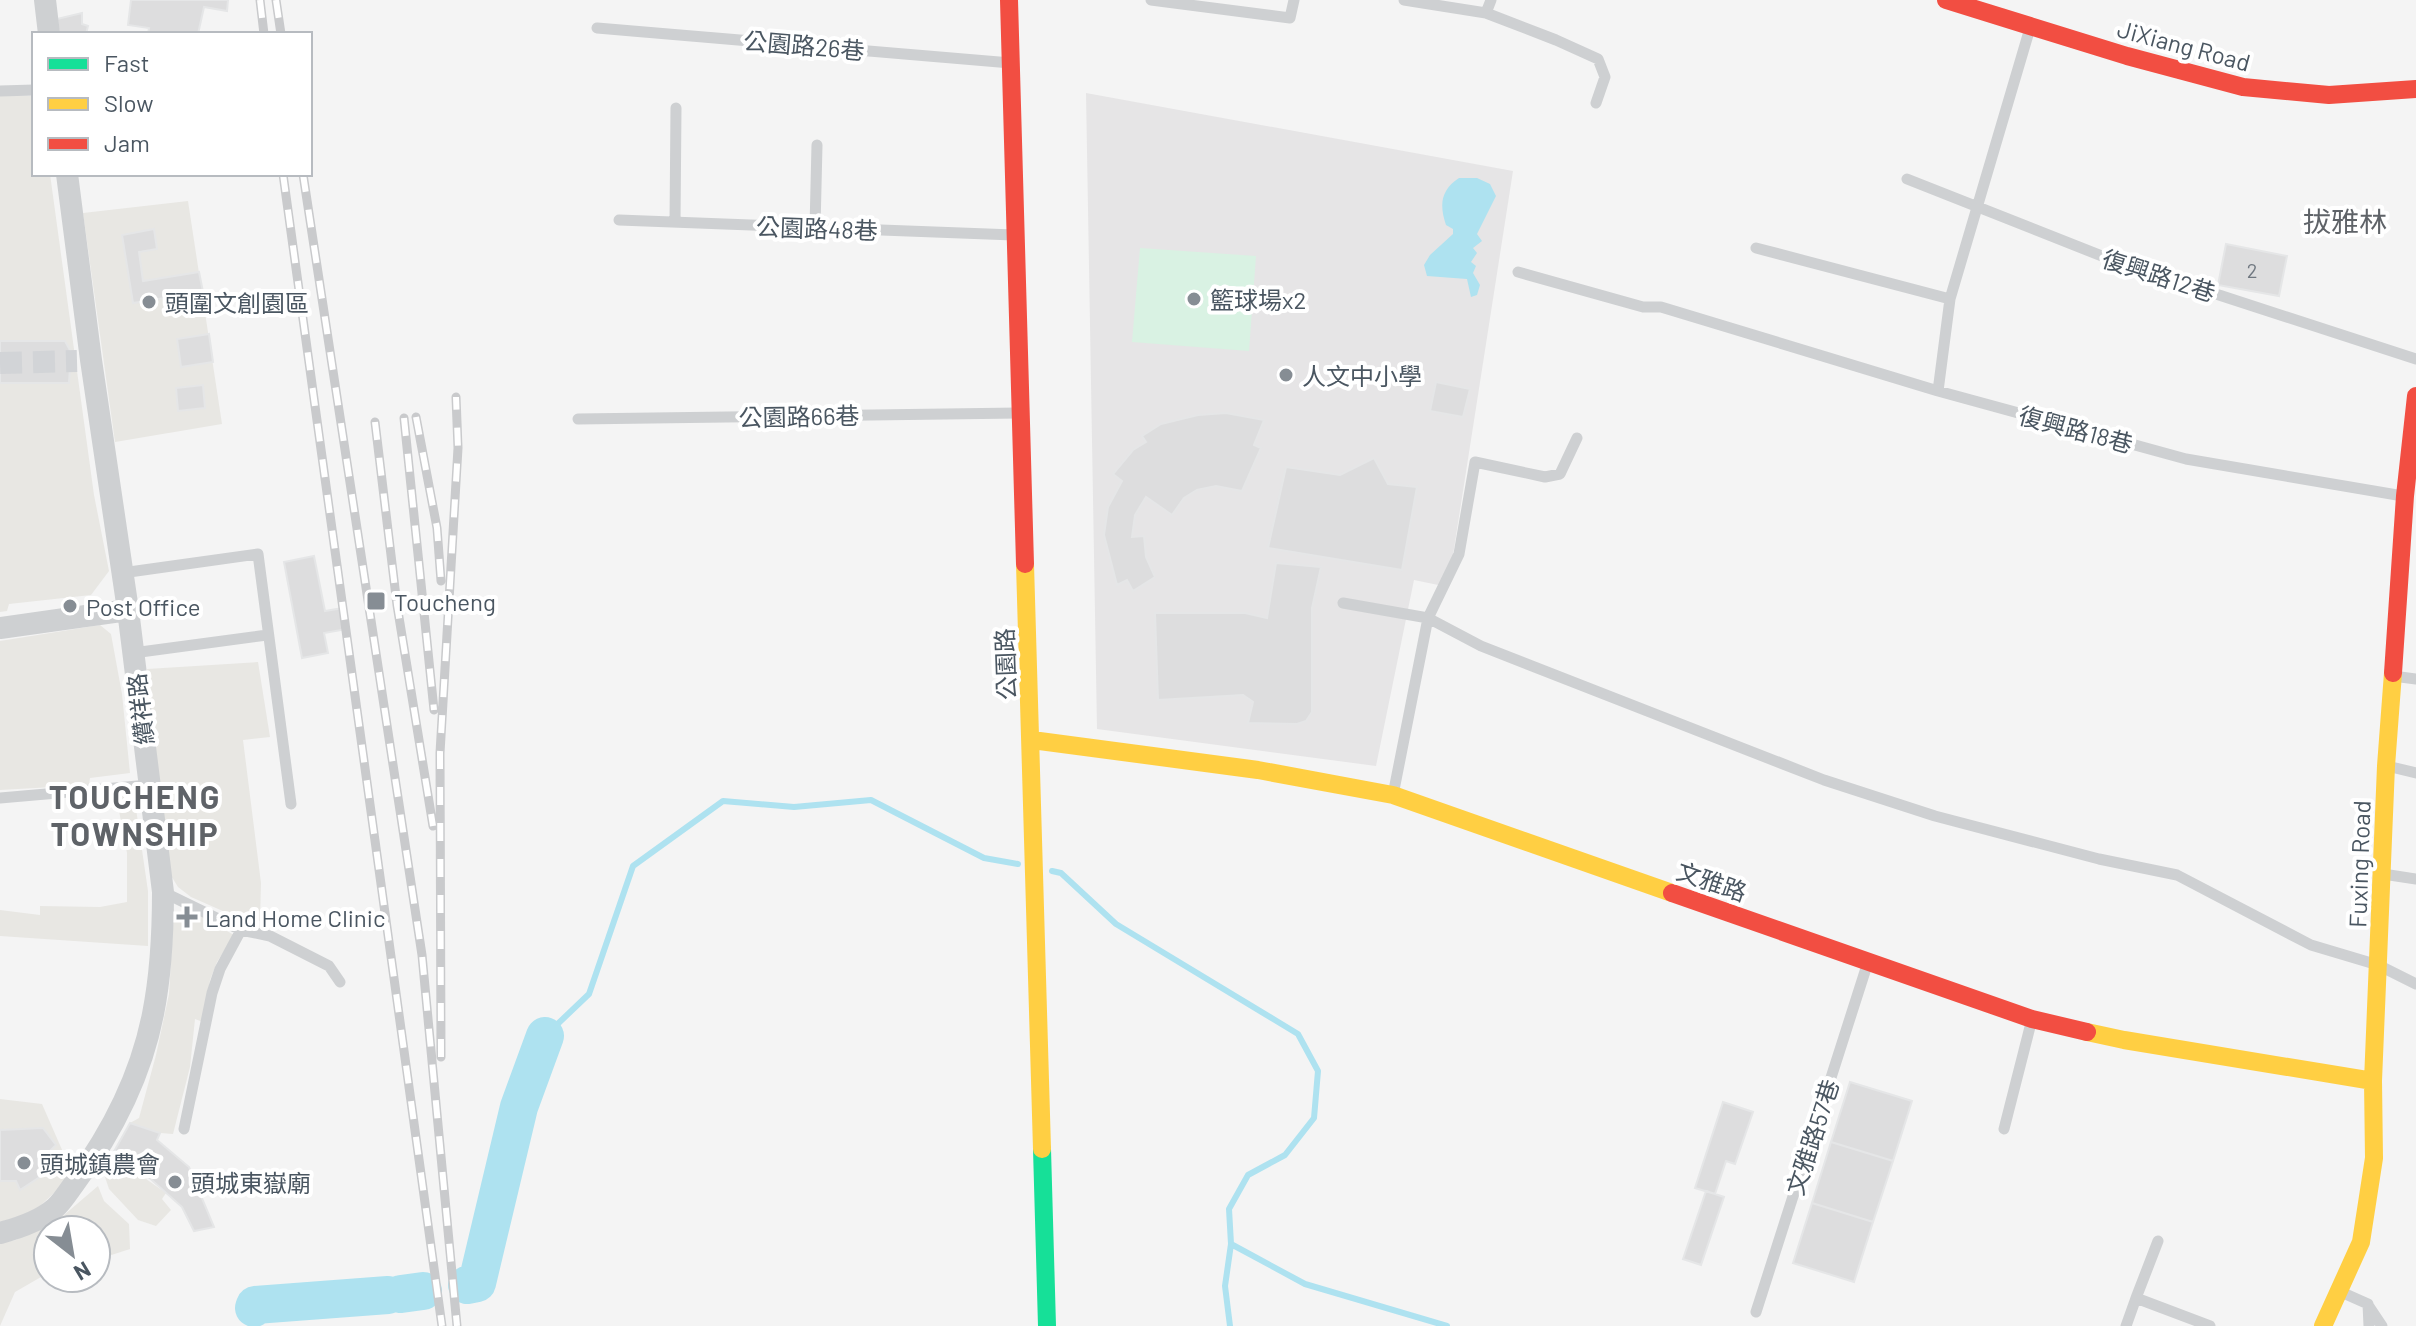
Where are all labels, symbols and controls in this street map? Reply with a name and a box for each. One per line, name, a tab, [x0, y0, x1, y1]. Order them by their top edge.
street label: JiXiang Road	[2114, 13, 2254, 77]
street label: 公園路26巷	[742, 25, 866, 65]
legend	[32, 32, 312, 176]
text: Fast	[104, 48, 149, 77]
text: Slow	[104, 88, 153, 117]
text: Jam	[104, 128, 150, 157]
district label: 拔雅林	[2303, 204, 2387, 238]
street label: 公園路48巷	[756, 211, 878, 245]
street label: 復興路12巷	[2099, 243, 2219, 307]
house number: 2	[2247, 258, 2257, 282]
place label: 籃球場x2	[1210, 285, 1306, 314]
place label: 頭圍文創園區	[165, 288, 309, 317]
marker: 籃球場x2	[1185, 290, 1203, 308]
marker: 頭圍文創園區	[140, 293, 158, 311]
place label: 人文中小學	[1302, 361, 1422, 390]
marker: 人文中小學	[1277, 366, 1295, 384]
street label: 公園路66巷	[738, 400, 860, 432]
street label: 復興路18巷	[2016, 400, 2136, 458]
place label: Toucheng	[394, 587, 496, 616]
marker: Toucheng	[365, 590, 387, 612]
place label: Post Office	[86, 592, 201, 621]
marker: Post Office	[61, 597, 79, 615]
street label: 公園路	[989, 628, 1021, 700]
street label: 纘祥路	[121, 672, 159, 746]
district label: TOUCHENG TOWNSHIP	[49, 777, 221, 852]
street label: Fuxing Road	[2342, 800, 2376, 928]
street label: 文雅路	[1673, 856, 1751, 906]
place label: Land Home Clinic	[205, 903, 385, 932]
marker: Land Home Clinic	[176, 906, 198, 928]
street label: 文雅路57巷	[1780, 1076, 1844, 1198]
place label: 頭城鎮農會	[40, 1149, 160, 1178]
marker: 頭城鎮農會	[15, 1154, 33, 1172]
place label: 頭城東嶽廟	[191, 1168, 311, 1197]
marker: 頭城東嶽廟	[166, 1173, 184, 1191]
north arrow	[32, 1214, 112, 1294]
text: N	[70, 1257, 96, 1287]

